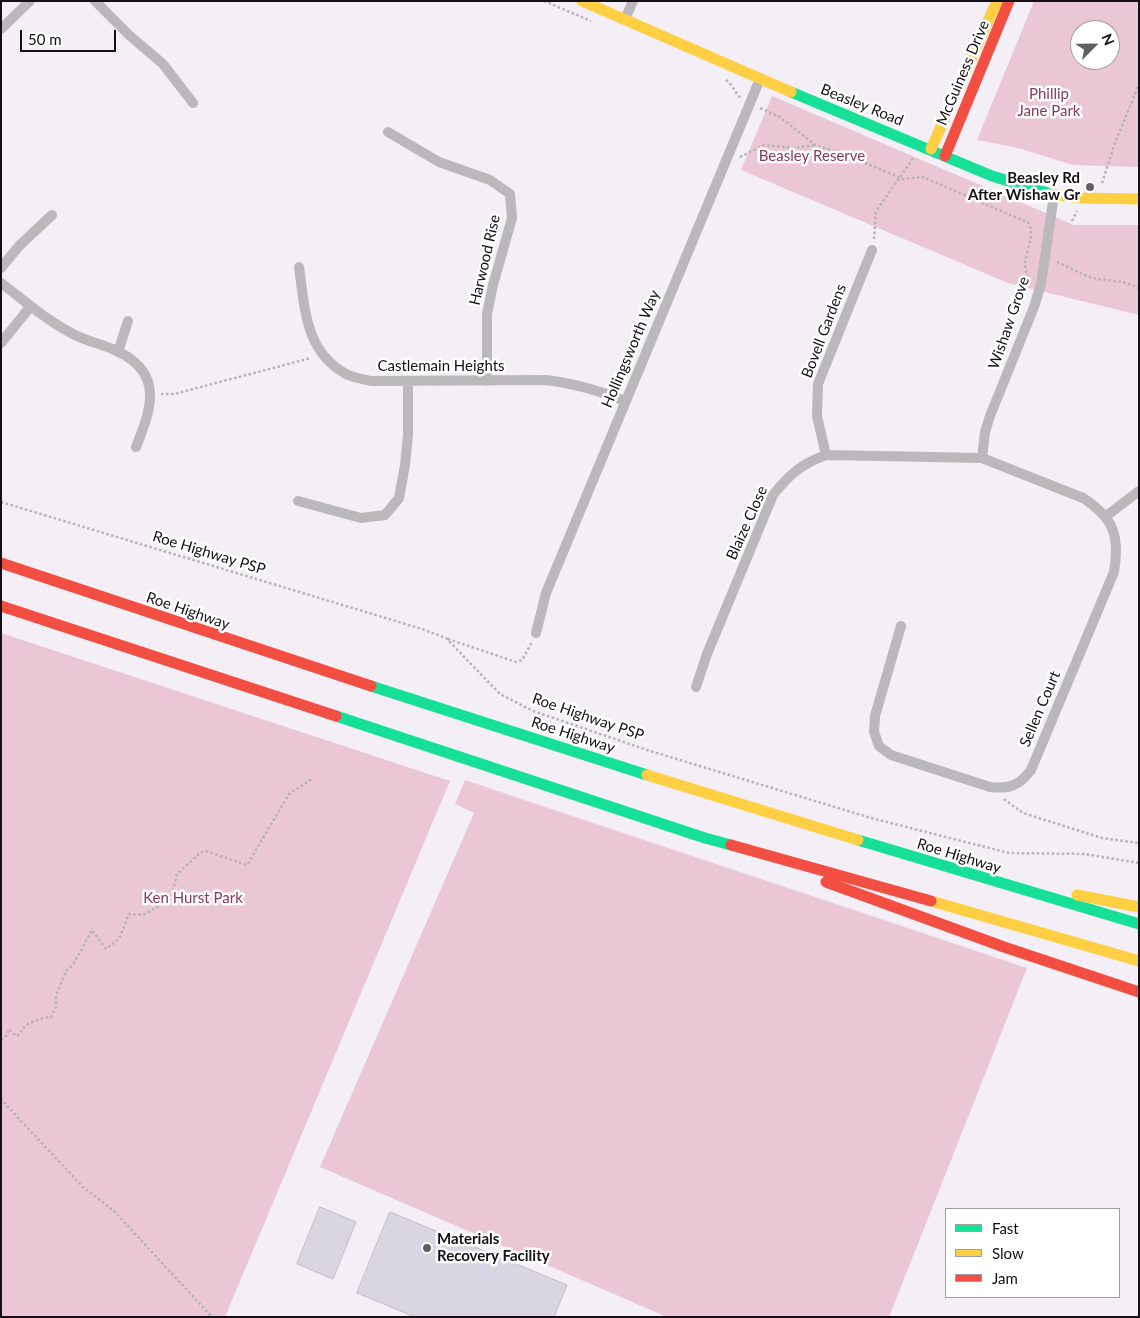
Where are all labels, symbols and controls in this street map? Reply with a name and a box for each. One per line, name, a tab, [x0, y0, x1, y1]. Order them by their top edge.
street label: McGuiness Drive	[933, 18, 993, 128]
scale bar	[22, 20, 119, 52]
north arrow	[1070, 20, 1120, 70]
text: 50 m	[28, 30, 62, 48]
text: N	[1098, 31, 1118, 48]
street label: Beasley Road	[818, 80, 906, 130]
park label: Phillip Jane Park	[1018, 85, 1080, 120]
park label: Beasley Reserve	[759, 147, 865, 165]
place label: Beasley Rd After Wishaw Gr	[968, 169, 1080, 204]
marker: Beasley Rd After Wishaw Gr	[1084, 181, 1096, 193]
street label: Harwood Rise	[466, 213, 504, 307]
street label: Wishaw Grove	[985, 274, 1033, 372]
street label: Bovell Gardens	[798, 282, 850, 380]
street label: Hollingsworth Way	[598, 287, 664, 411]
street label: Castlemain Heights	[377, 357, 505, 375]
street label: Blaize Close	[723, 483, 771, 563]
street label: Roe Highway PSP	[150, 527, 268, 579]
street label: Roe Highway	[144, 588, 232, 634]
street label: Sellen Court	[1016, 668, 1064, 750]
street label: Roe Highway PSP	[530, 689, 646, 745]
street label: Roe Highway	[529, 713, 617, 757]
street label: Roe Highway	[915, 835, 1003, 877]
park label: Ken Hurst Park	[143, 889, 243, 907]
legend	[945, 1208, 1120, 1298]
text: Fast	[992, 1219, 1019, 1237]
place label: Materials Recovery Facility	[437, 1230, 550, 1265]
marker: Materials Recovery Facility	[421, 1242, 433, 1254]
text: Slow	[992, 1244, 1024, 1262]
text: Jam	[992, 1269, 1018, 1287]

